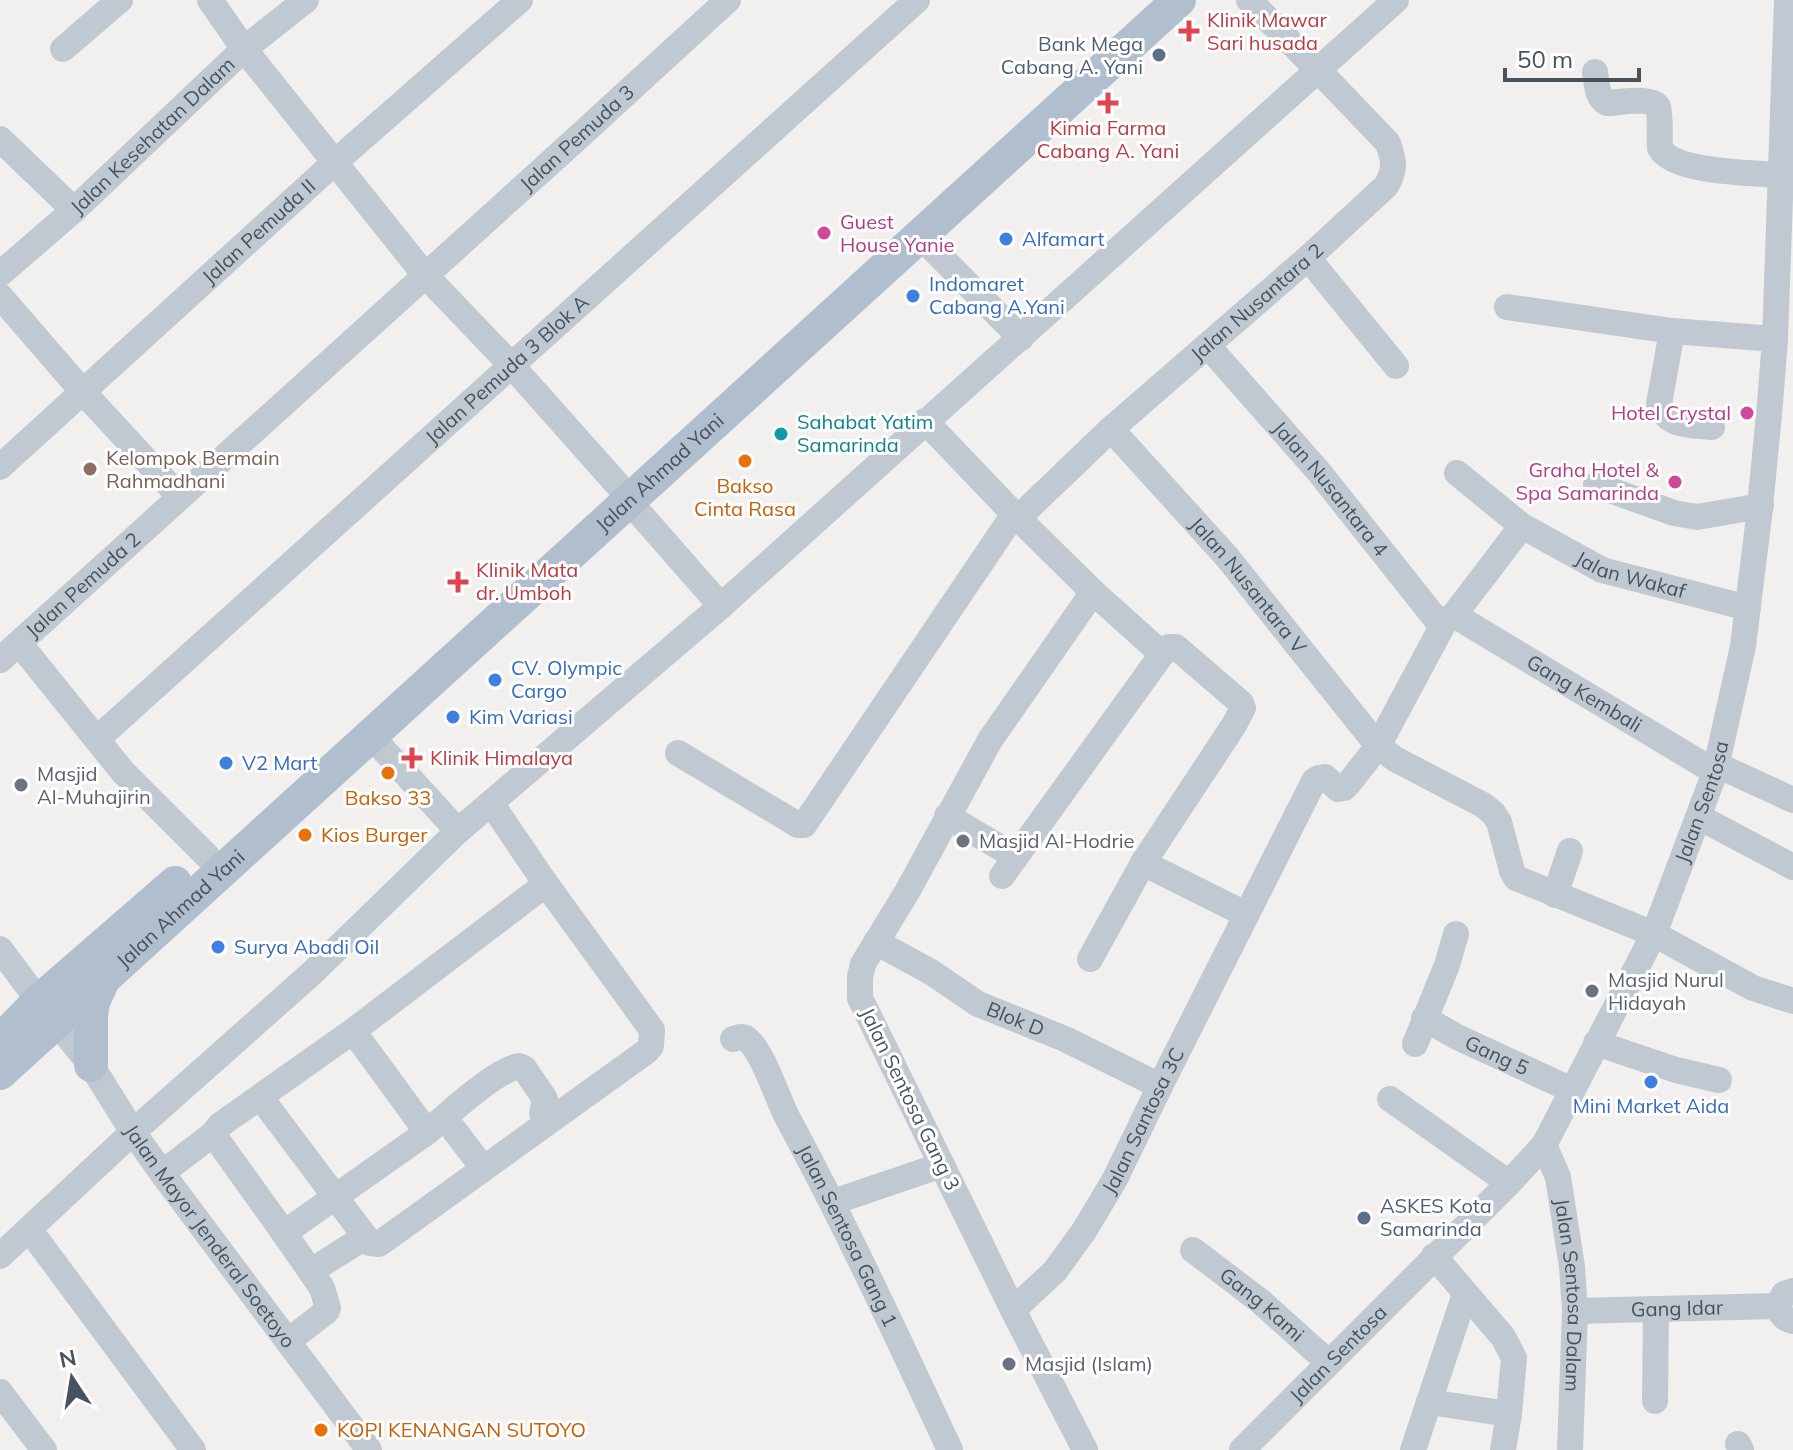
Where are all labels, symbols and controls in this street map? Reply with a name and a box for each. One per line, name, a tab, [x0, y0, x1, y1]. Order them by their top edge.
place label: Klinik Mawar Sari husada	[1207, 7, 1327, 55]
marker: Klinik Mawar Sari husada	[1178, 20, 1200, 42]
place label: Bank Mega Cabang A. Yani	[1001, 31, 1143, 79]
scale bar	[1505, 32, 1639, 82]
text: 50 m	[1517, 44, 1573, 74]
marker: Bank Mega Cabang A. Yani	[1150, 46, 1168, 64]
street label: Jalan Kesehatan Dalam	[65, 51, 240, 219]
street label: Jalan Pemuda 3	[514, 79, 639, 196]
marker: Kimia Farma Cabang A. Yani	[1099, 94, 1117, 112]
place label: Kimia Farma Cabang A. Yani	[1037, 115, 1179, 163]
street label: Jalan Pemuda II	[197, 173, 320, 289]
place label: Guest House Yanie	[840, 209, 954, 257]
marker: Guest House Yanie	[815, 224, 833, 242]
place label: Alfamart	[1022, 226, 1104, 251]
marker: Alfamart	[997, 230, 1015, 248]
street label: Jalan Nusantara 2	[1185, 237, 1328, 366]
place label: Indomaret Cabang A.Yani	[929, 271, 1065, 319]
marker: Indomaret Cabang A.Yani	[904, 287, 922, 305]
street label: Jalan Pemuda 3 Blok A	[420, 289, 594, 449]
place label: Hotel Crystal	[1611, 400, 1731, 425]
marker: Hotel Crystal	[1738, 404, 1756, 422]
street label: Jalan Ahmad Yani	[590, 408, 729, 537]
place label: Sahabat Yatim Samarinda	[797, 409, 933, 457]
street label: Jalan Nusantara 4	[1268, 415, 1394, 561]
marker: Sahabat Yatim Samarinda	[772, 425, 790, 443]
place label: Kelompok Bermain Rahmadhani	[106, 445, 280, 493]
marker: Bakso Cinta Rasa	[736, 452, 754, 470]
place label: Graha Hotel & Spa Samarinda	[1516, 457, 1660, 505]
marker: Kelompok Bermain Rahmadhani	[81, 460, 99, 478]
place label: Bakso Cinta Rasa	[694, 473, 796, 521]
marker: Graha Hotel & Spa Samarinda	[1666, 473, 1684, 491]
street label: Jalan Nusantara V	[1185, 511, 1312, 658]
street label: Jalan Pemuda 2	[20, 526, 145, 643]
street label: Jalan Wakaf	[1571, 545, 1689, 603]
place label: Klinik Mata dr. Umboh	[476, 557, 578, 605]
marker: Klinik Mata dr. Umboh	[447, 571, 469, 593]
street label: Gang Kembali	[1522, 649, 1647, 737]
place label: CV. Olympic Cargo	[511, 655, 622, 703]
marker: CV. Olympic Cargo	[486, 671, 504, 689]
place label: Kim Variasi	[469, 704, 573, 729]
marker: Kim Variasi	[444, 708, 462, 726]
street label: Jalan Sentosa	[1669, 738, 1734, 866]
place label: Klinik Himalaya	[430, 745, 573, 770]
marker: Klinik Himalaya	[401, 747, 423, 769]
place label: V2 Mart	[242, 750, 317, 775]
marker: V2 Mart	[217, 754, 235, 772]
place label: Masjid Al-Muhajirin	[37, 761, 151, 809]
marker: Bakso 33	[379, 764, 397, 782]
marker: Masjid Al-Muhajirin	[12, 776, 30, 794]
place label: Bakso 33	[345, 785, 431, 810]
place label: Kios Burger	[321, 822, 428, 847]
marker: Kios Burger	[296, 826, 314, 844]
place label: Masjid Al-Hodrie	[979, 828, 1134, 853]
marker: Masjid Al-Hodrie	[954, 832, 972, 850]
street label: Jalan Ahmad Yani	[111, 844, 249, 973]
place label: Surya Abadi Oil	[234, 934, 379, 959]
marker: Surya Abadi Oil	[209, 938, 227, 956]
place label: Masjid Nurul Hidayah	[1608, 967, 1724, 1015]
marker: Masjid Nurul Hidayah	[1583, 982, 1601, 1000]
street label: Blok D	[983, 996, 1048, 1041]
street label: Jalan Sentosa Gang 3	[855, 1003, 966, 1194]
street label: Gang 5	[1461, 1029, 1533, 1080]
street label: Jalan Santosa 3C	[1096, 1043, 1189, 1198]
marker: Mini Market Aida	[1642, 1073, 1660, 1091]
place label: Mini Market Aida	[1573, 1093, 1729, 1118]
street label: Jalan Mayor Jenderal Soetoyo	[119, 1120, 301, 1353]
street label: Jalan Sentosa Gang 1	[792, 1140, 904, 1331]
place label: ASKES Kota Samarinda	[1380, 1193, 1492, 1241]
street label: Jalan Sentosa Dalam	[1550, 1197, 1588, 1392]
marker: ASKES Kota Samarinda	[1355, 1209, 1373, 1227]
street label: Gang Kami	[1215, 1262, 1310, 1347]
street label: Gang Idar	[1631, 1294, 1724, 1322]
street label: Jalan Sentosa	[1284, 1300, 1392, 1407]
north arrow	[32, 1338, 112, 1418]
text: N	[57, 1343, 79, 1374]
place label: Masjid (Islam)	[1025, 1351, 1153, 1376]
marker: Masjid (Islam)	[1000, 1355, 1018, 1373]
place label: KOPI KENANGAN SUTOYO	[337, 1417, 586, 1442]
marker: KOPI KENANGAN SUTOYO	[312, 1421, 330, 1439]

